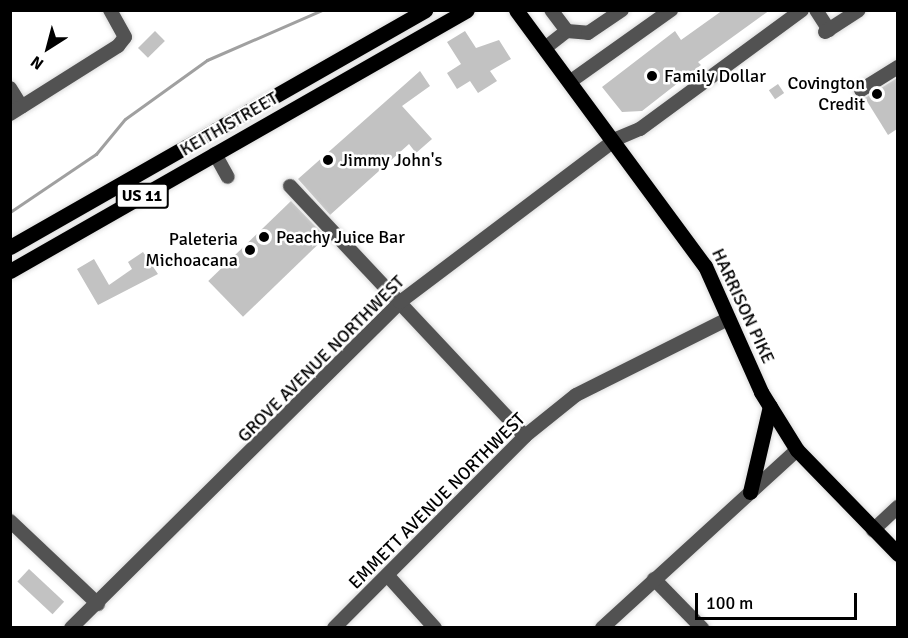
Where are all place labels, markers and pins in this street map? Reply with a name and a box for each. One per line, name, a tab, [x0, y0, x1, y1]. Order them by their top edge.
place label: Family Dollar	[664, 65, 766, 87]
marker: Family Dollar	[645, 69, 659, 83]
place label: Covington Credit	[788, 73, 865, 116]
marker: Covington Credit	[870, 87, 884, 101]
place label: Jimmy John's	[340, 149, 442, 171]
marker: Jimmy John's	[321, 153, 335, 167]
place label: Peachy Juice Bar	[276, 226, 405, 248]
place label: Paleteria Michoacana	[145, 229, 238, 272]
marker: Peachy Juice Bar	[257, 230, 271, 244]
marker: Paleteria Michoacana	[243, 243, 257, 257]

